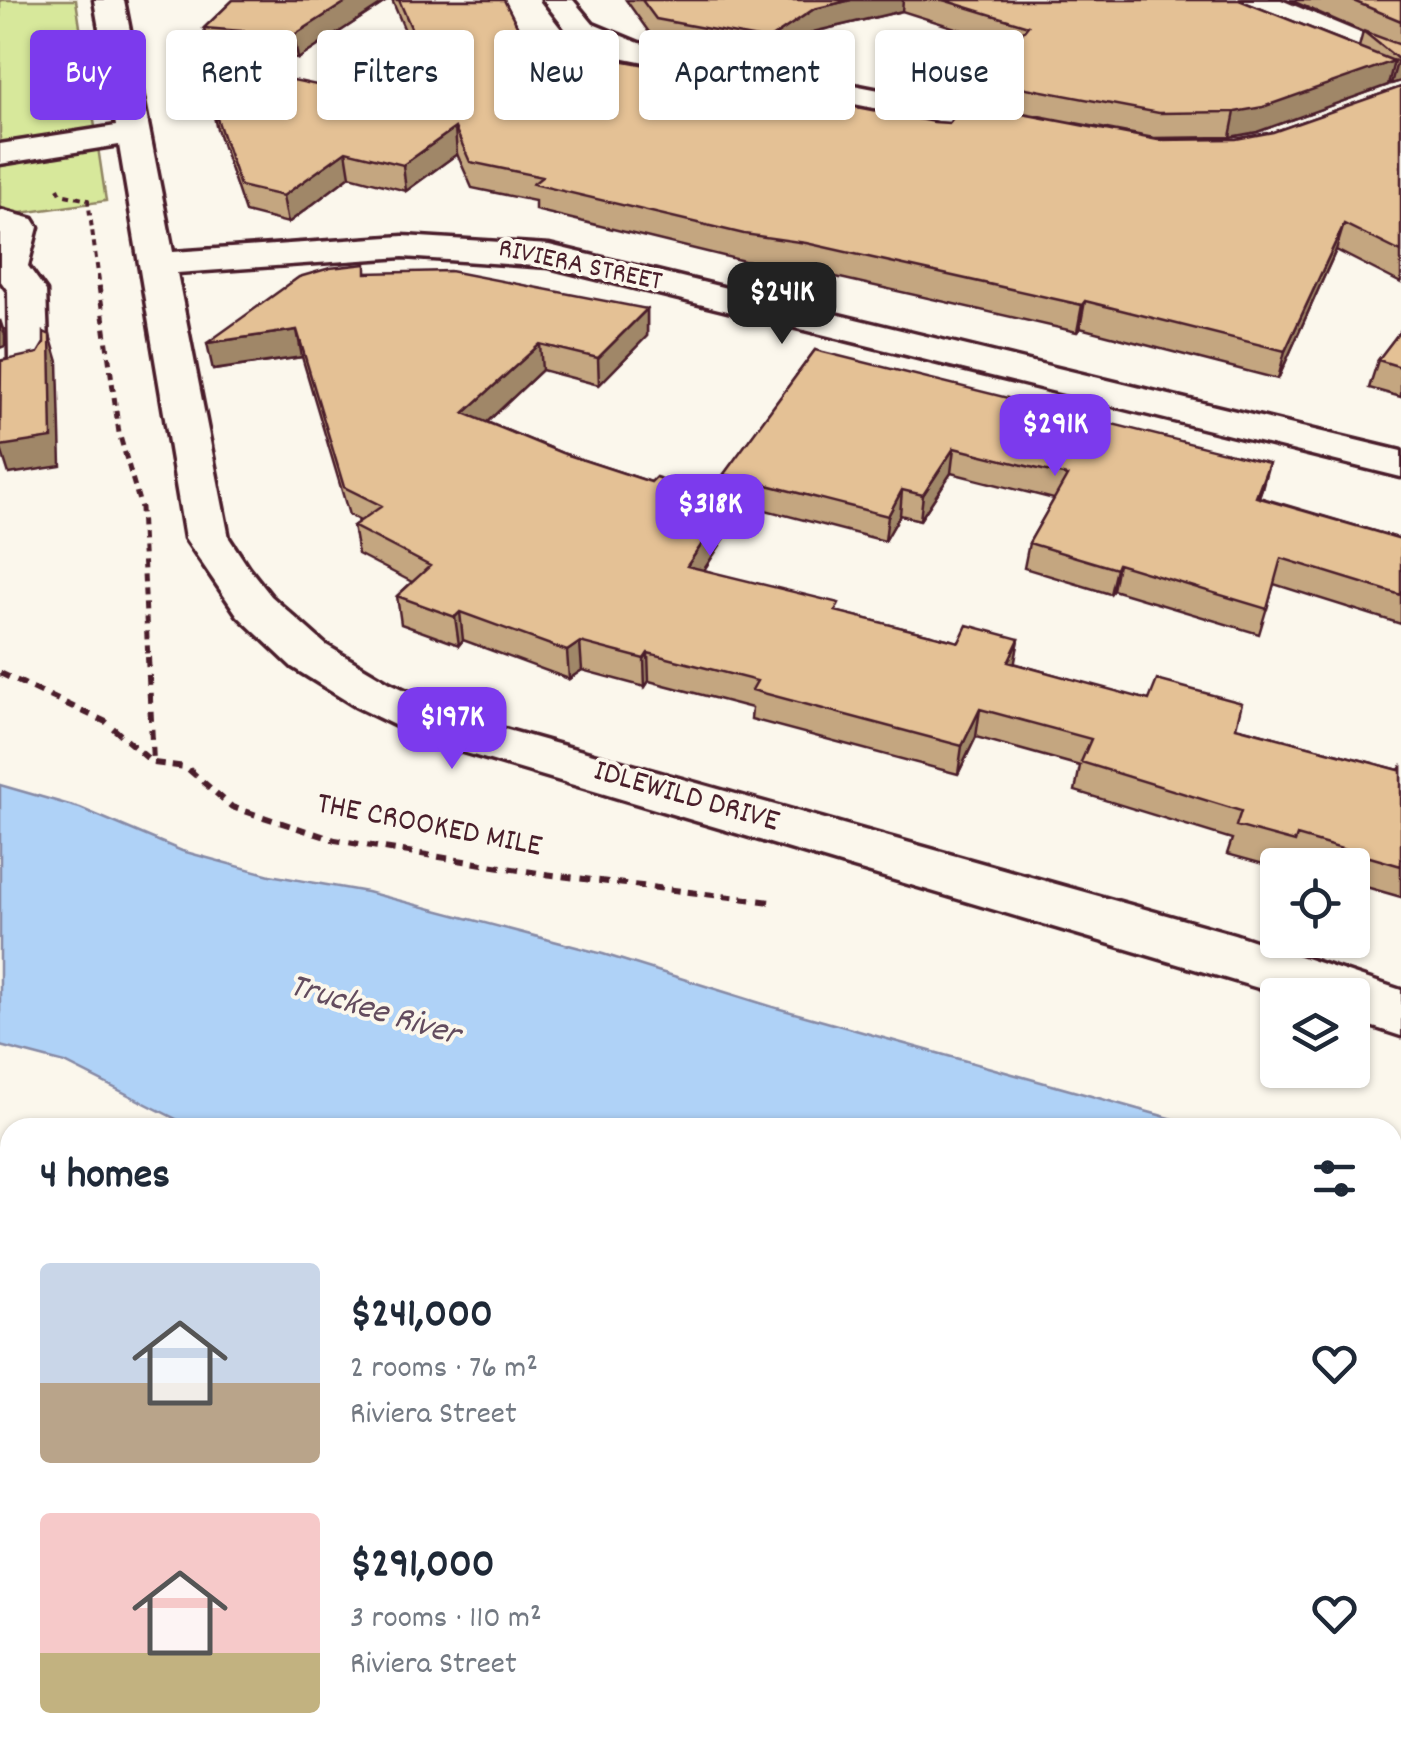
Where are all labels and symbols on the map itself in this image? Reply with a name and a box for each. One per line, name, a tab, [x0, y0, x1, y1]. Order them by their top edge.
street label: RIVIERA STREET	[494, 230, 666, 304]
pin: $241K	[712, 262, 852, 347]
pin: $291K	[985, 394, 1125, 479]
pin: $318K	[640, 474, 780, 559]
pin: $197K	[382, 687, 522, 772]
street label: IDLEWILD DRIVE	[588, 750, 785, 847]
street label: THE CROOKED MILE	[312, 783, 546, 871]
water label: Truckee River	[283, 962, 469, 1063]

